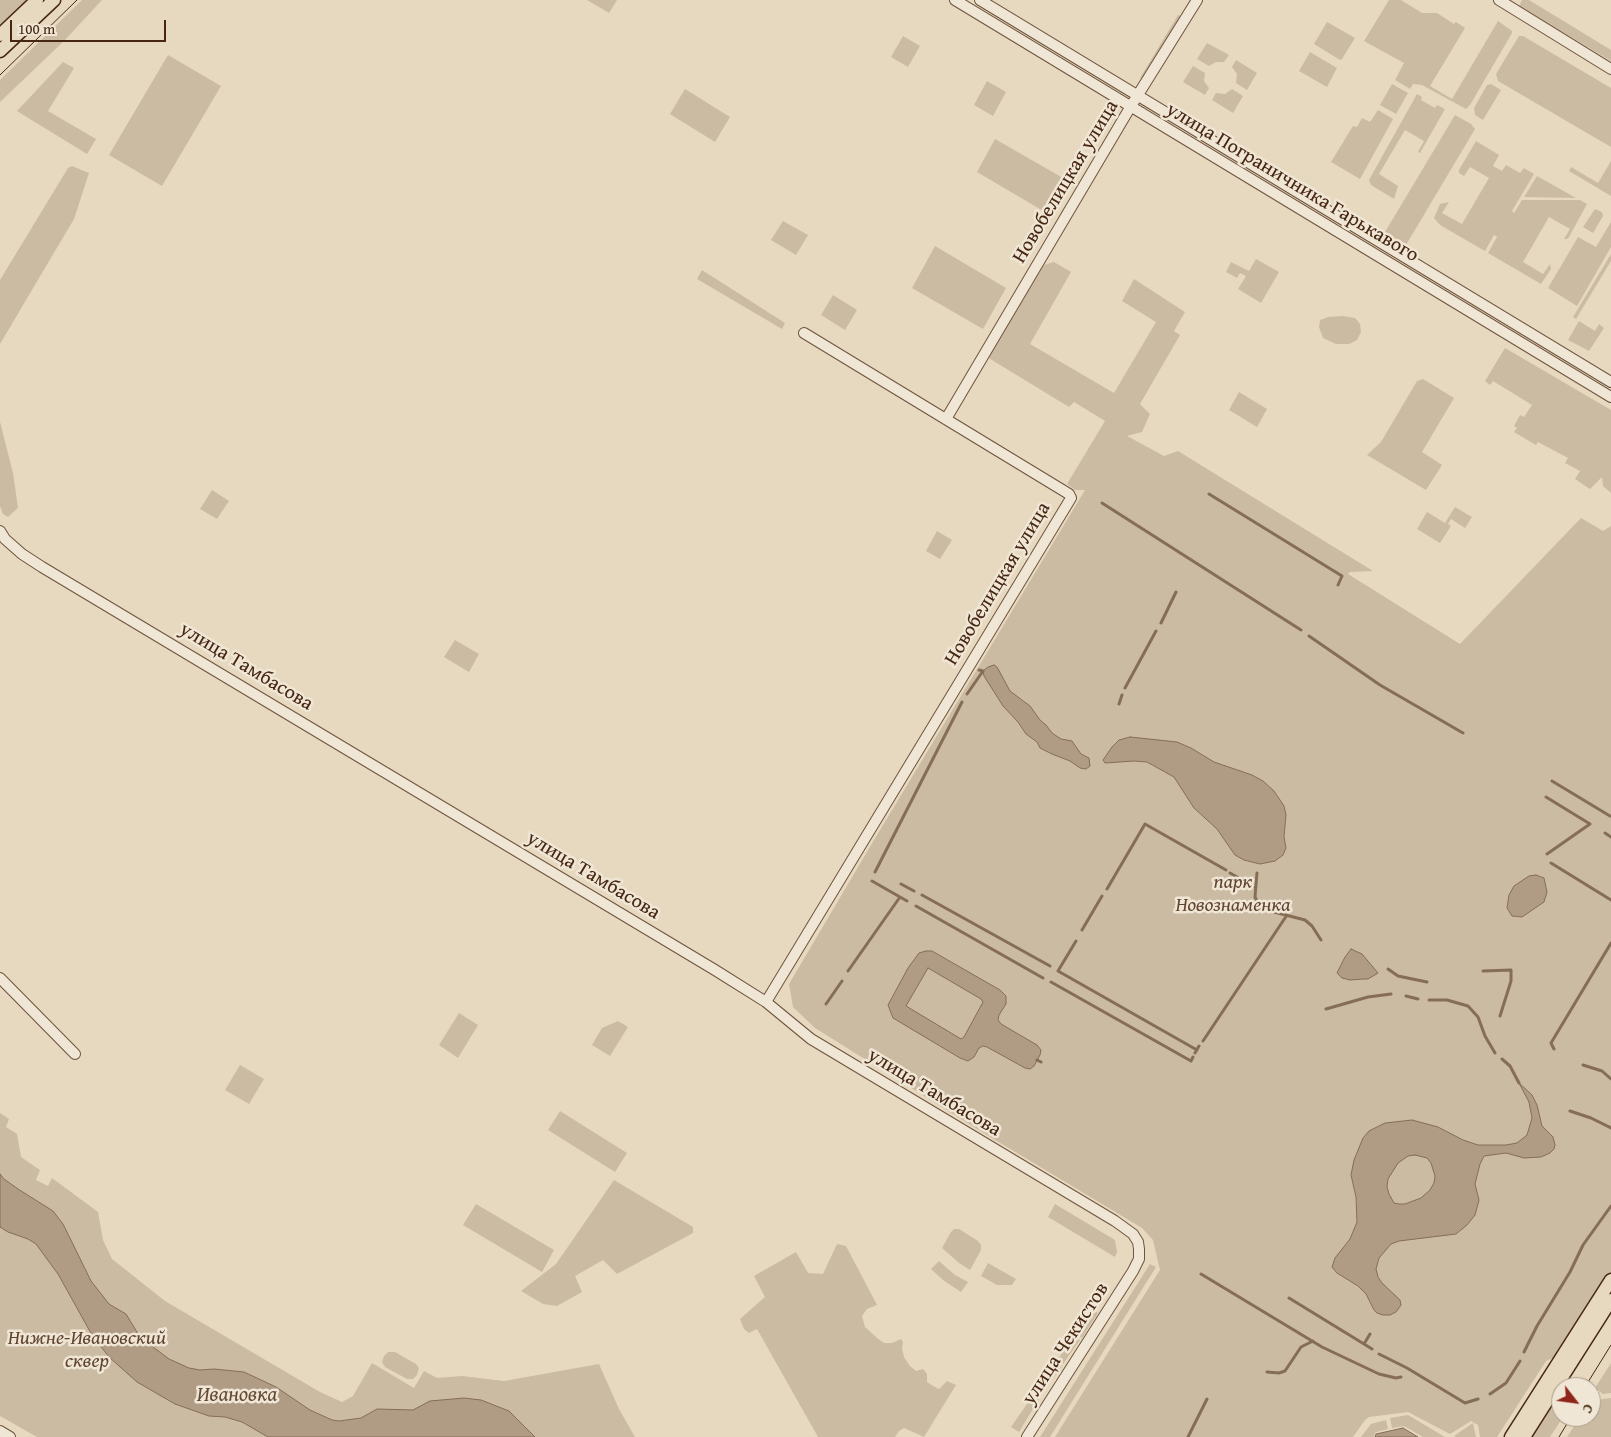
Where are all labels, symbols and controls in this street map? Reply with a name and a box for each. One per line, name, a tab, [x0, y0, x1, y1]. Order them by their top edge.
scale bar	[12, 10, 169, 42]
text: 100 m	[18, 18, 55, 39]
street label: Новобелицкая улица	[1008, 96, 1124, 268]
street label: улица Пограничника Гарькавого	[1161, 98, 1423, 268]
street label: Новобелицкая улица	[940, 498, 1056, 670]
street label: улица Тамбасова	[175, 618, 317, 716]
street label: улица Тамбасова	[522, 827, 664, 925]
park label: парк Новознаменка	[1175, 871, 1291, 918]
street label: улица Тамбасова	[863, 1044, 1005, 1142]
street label: улица Чекистов	[1018, 1278, 1114, 1410]
park label: Нижне-Ивановский сквер	[8, 1327, 166, 1374]
north arrow	[1551, 1377, 1601, 1427]
water label: Ивановка	[197, 1383, 277, 1409]
text: С	[1577, 1401, 1599, 1417]

